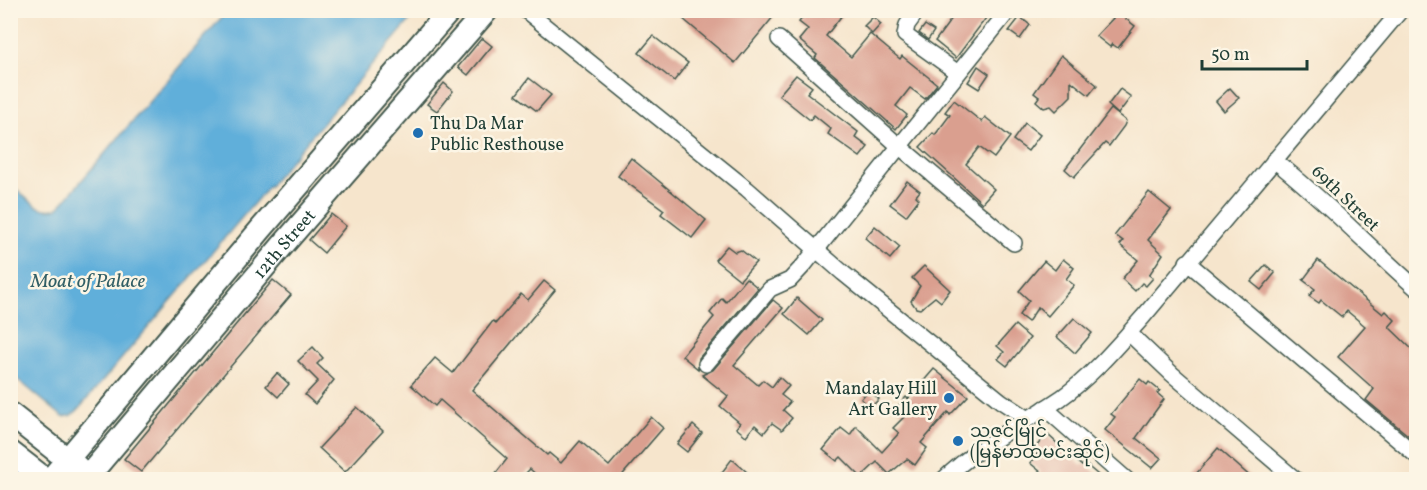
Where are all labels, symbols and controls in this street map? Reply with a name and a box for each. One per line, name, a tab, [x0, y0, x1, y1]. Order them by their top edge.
scale bar	[1202, 33, 1307, 71]
text: 50 m	[1211, 43, 1250, 68]
place label: Thu Da Mar Public Resthouse	[430, 112, 564, 158]
marker: Thu Da Mar Public Resthouse	[411, 126, 425, 140]
street label: 69th Street	[1305, 160, 1385, 238]
street label: 12th Street	[248, 205, 322, 285]
water label: Moat of Palace	[30, 268, 146, 296]
place label: Mandalay Hill Art Gallery	[825, 377, 937, 423]
marker: Mandalay Hill Art Gallery	[942, 391, 956, 405]
place label: သဇင်မြိုင် (မြန်မာထမင်းဆိုင်)	[970, 417, 1110, 467]
marker: သဇင်မြိုင် (မြန်မာထမင်းဆိုင်)	[951, 434, 965, 448]

